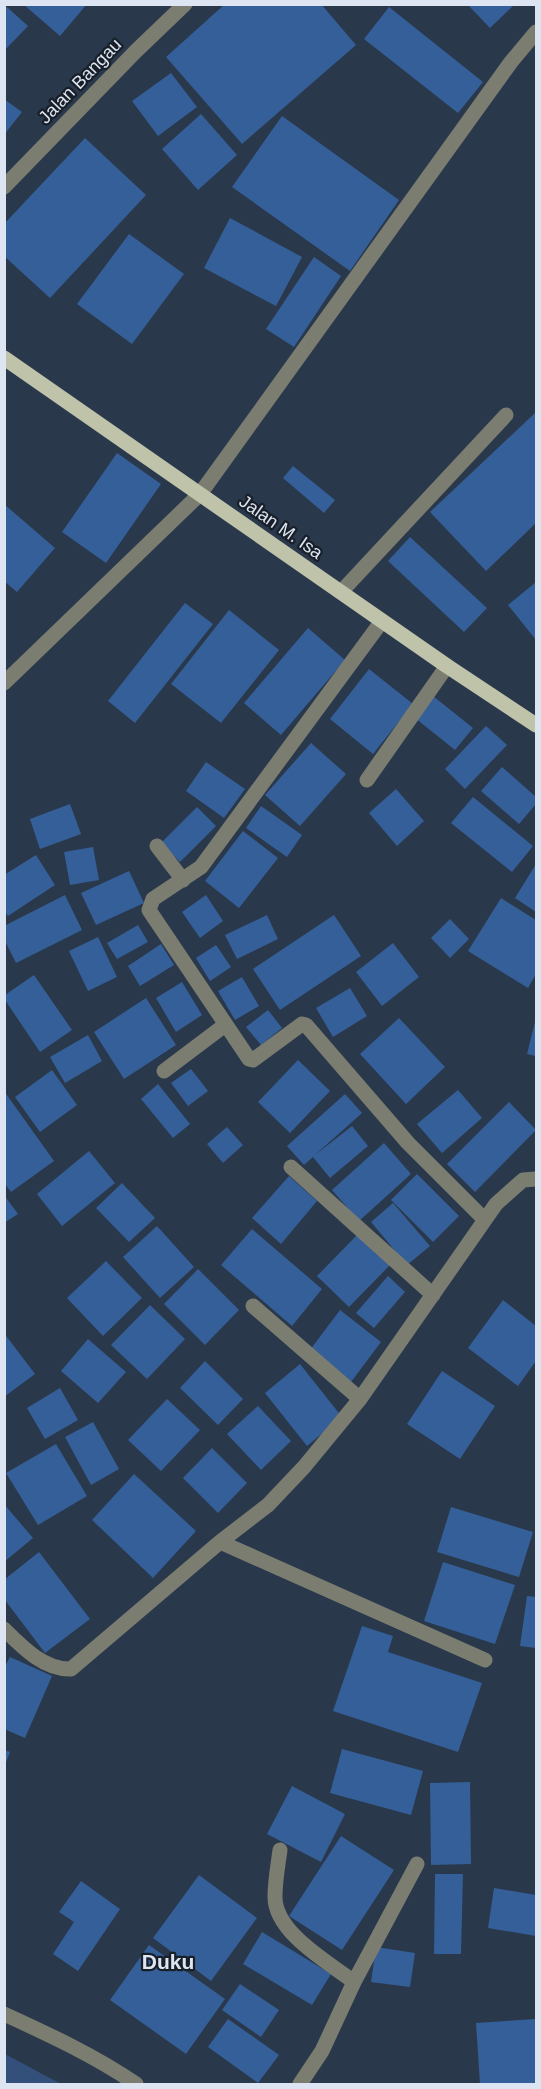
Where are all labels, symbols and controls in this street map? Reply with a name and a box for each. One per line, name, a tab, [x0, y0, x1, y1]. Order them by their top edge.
street label: Jalan Bangau	[35, 34, 125, 128]
street label: Jalan M. Isa	[236, 491, 327, 564]
district label: Duku	[142, 1950, 194, 1973]

